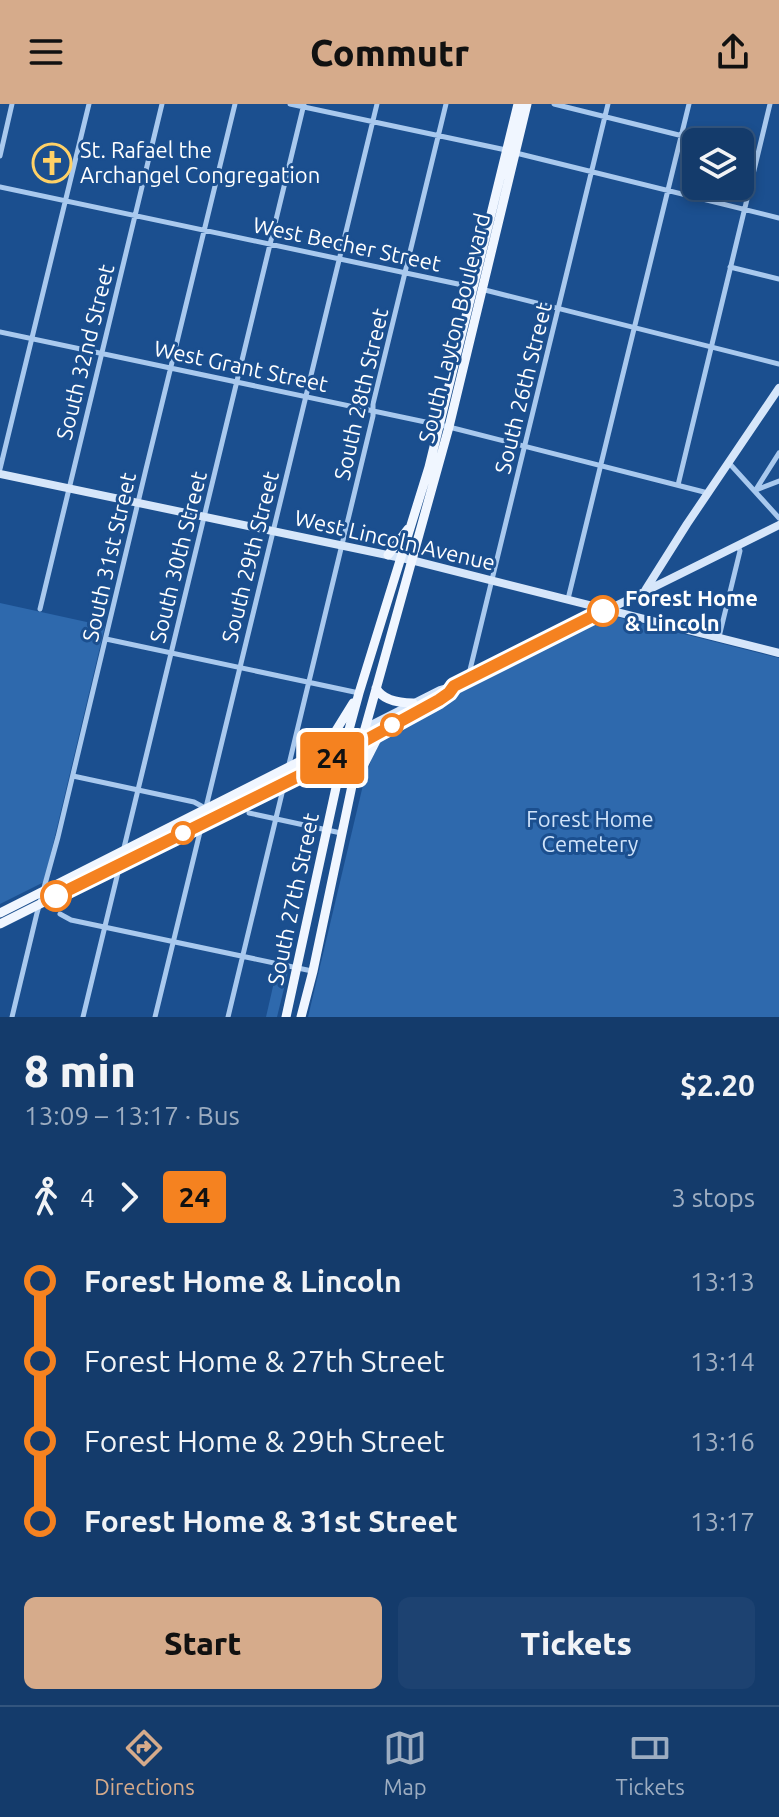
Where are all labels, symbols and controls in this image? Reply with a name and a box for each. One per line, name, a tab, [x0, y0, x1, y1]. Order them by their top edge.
icon: menu	[24, 30, 68, 74]
icon: share	[711, 30, 755, 74]
text: Commutr	[310, 32, 469, 73]
map controls	[682, 128, 754, 200]
button: layers	[682, 128, 754, 200]
place label: St. Rafael the Archangel Congregation	[80, 137, 320, 187]
church icon: St. Rafael the Archangel Congregation	[31, 142, 73, 184]
street label: South Layton Boulevard	[413, 210, 494, 445]
street label: West Becher Street	[251, 211, 444, 276]
street label: South 32nd Street	[51, 261, 118, 442]
street label: South 26th Street	[489, 299, 556, 476]
street label: South 28th Street	[329, 305, 393, 482]
street label: West Grant Street	[152, 335, 331, 396]
street label: South 30th Street	[144, 468, 211, 645]
street label: South 29th Street	[216, 468, 283, 645]
street label: South 31st Street	[77, 470, 140, 644]
street label: West Lincoln Avenue	[292, 504, 498, 575]
place label: Forest Home & Lincoln	[625, 585, 758, 635]
marker: Forest Home & Lincoln	[588, 596, 618, 626]
unlabelled marker	[381, 714, 403, 736]
line badge: 24	[296, 732, 368, 784]
text: 24	[316, 742, 348, 773]
park label: Forest Home Cemetery	[526, 806, 654, 856]
street label: South 27th Street	[262, 810, 323, 987]
unlabelled marker	[172, 822, 194, 844]
unlabelled marker	[41, 881, 71, 911]
text: 8 min	[24, 1046, 136, 1095]
text: $2.20	[680, 1068, 755, 1102]
text: 13:09 – 13:17 · Bus	[24, 1101, 240, 1130]
icon: walk	[24, 1175, 68, 1219]
icon: forward	[107, 1175, 151, 1219]
text: 24	[179, 1181, 210, 1212]
text: 4	[80, 1183, 95, 1212]
text: 3 stops	[671, 1183, 755, 1212]
text: Forest Home & Lincoln	[84, 1264, 401, 1298]
text: 13:13	[690, 1267, 755, 1296]
text: Forest Home & 27th Street	[84, 1344, 445, 1378]
text: 13:14	[690, 1347, 755, 1376]
text: Forest Home & 29th Street	[84, 1424, 445, 1458]
text: 13:16	[690, 1427, 755, 1456]
text: Forest Home & 31st Street	[84, 1504, 458, 1538]
text: 13:17	[690, 1507, 755, 1536]
button: Start	[24, 1597, 382, 1689]
button: Tickets	[398, 1597, 755, 1689]
tab: Directions	[94, 1726, 195, 1799]
tab: Map	[383, 1726, 427, 1799]
tab: Tickets	[615, 1726, 685, 1799]

